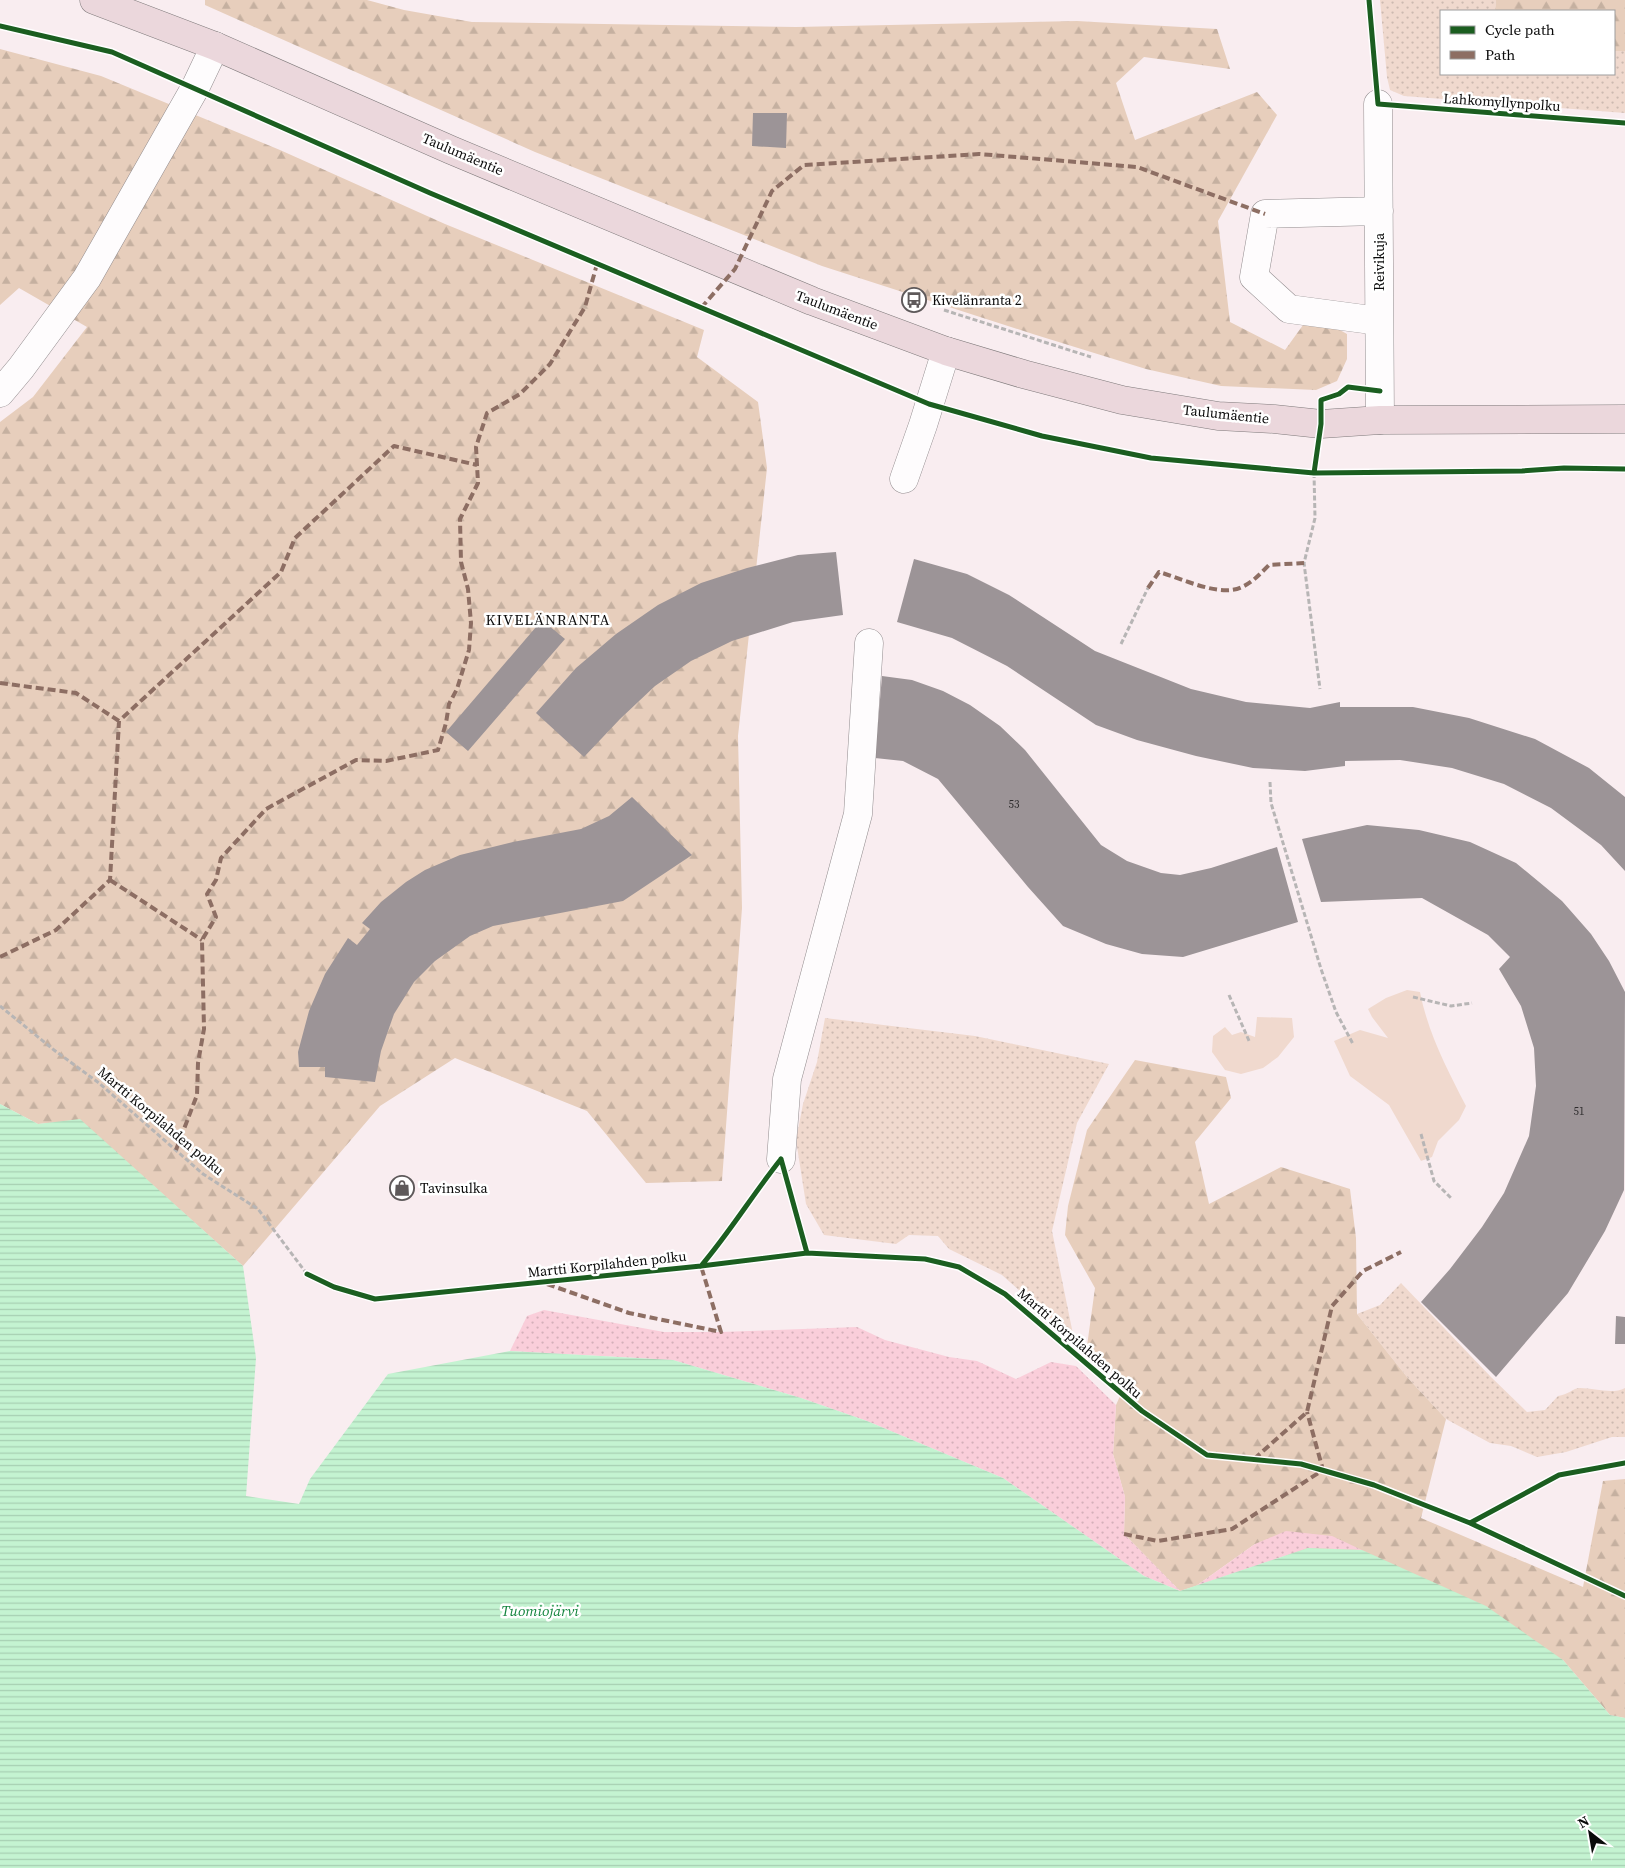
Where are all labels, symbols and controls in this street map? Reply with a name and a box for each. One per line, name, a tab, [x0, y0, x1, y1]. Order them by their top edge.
legend	[1440, 10, 1615, 75]
text: Cycle path	[1485, 19, 1555, 40]
text: Path	[1485, 44, 1515, 65]
street label: Lahkomyllynpolku	[1443, 88, 1561, 116]
street label: Taulumäentie	[419, 128, 507, 180]
street label: Reivikuja	[1369, 232, 1389, 291]
street label: Taulumäentie	[793, 285, 881, 335]
bus stop icon: Kivelänranta 2	[901, 287, 927, 313]
place label: Kivelänranta 2	[932, 290, 1022, 310]
street label: Taulumäentie	[1182, 400, 1270, 428]
district label: KIVELÄNRANTA	[485, 609, 611, 630]
house number: 53	[1009, 797, 1020, 812]
street label: Martti Korpilahden polku	[94, 1062, 228, 1180]
house number: 51	[1574, 1104, 1585, 1119]
shop icon: Tavinsulka	[389, 1175, 415, 1201]
place label: Tavinsulka	[420, 1178, 489, 1198]
street label: Martti Korpilahden polku	[527, 1246, 687, 1282]
street label: Martti Korpilahden polku	[1013, 1283, 1147, 1403]
water label: Tuomiojärvi	[501, 1600, 579, 1621]
north arrow	[1565, 1808, 1615, 1858]
text: N	[1574, 1811, 1593, 1833]

